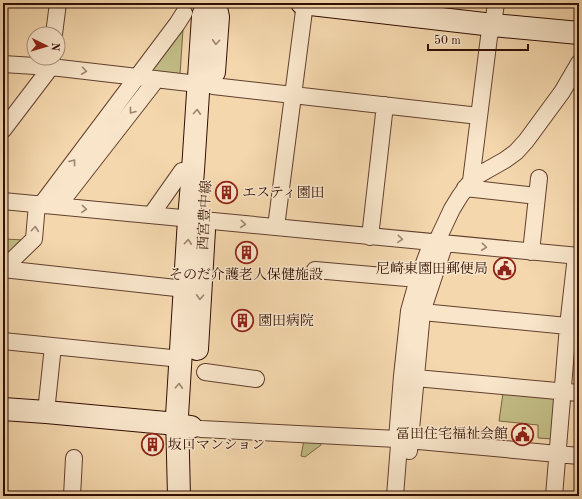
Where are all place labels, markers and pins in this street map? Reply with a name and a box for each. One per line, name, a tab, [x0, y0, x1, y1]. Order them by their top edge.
building icon: エスティ園田	[214, 180, 240, 206]
place label: エスティ園田	[242, 185, 325, 200]
building icon: そのだ介護老人保健施設	[233, 240, 259, 266]
public building icon: 尼崎東園田郵便局	[491, 256, 517, 282]
place label: 尼崎東園田郵便局	[376, 261, 488, 276]
place label: そのだ介護老人保健施設	[169, 267, 323, 282]
building icon: 園田病院	[229, 308, 255, 334]
place label: 園田病院	[258, 313, 314, 328]
public building icon: 冨田住宅福祉会館	[510, 421, 536, 447]
place label: 冨田住宅福祉会館	[396, 426, 508, 441]
building icon: 坂口マンション	[139, 432, 165, 458]
place label: 坂口マンション	[168, 437, 265, 452]

